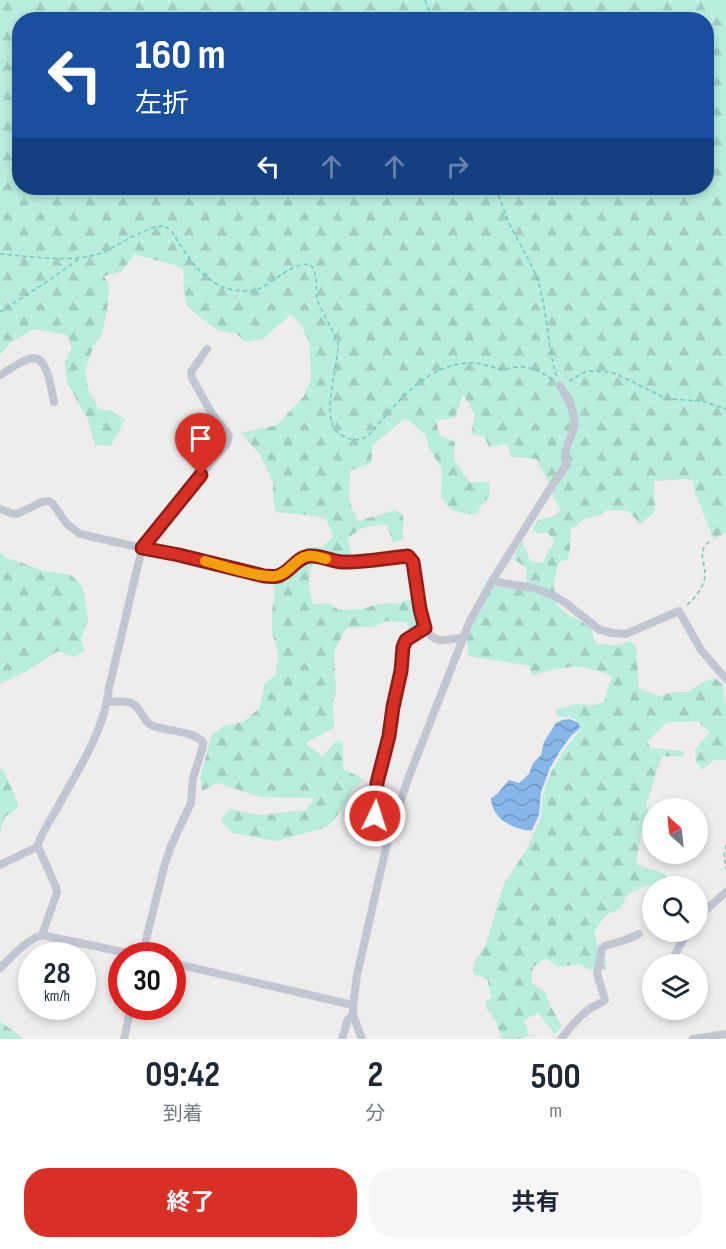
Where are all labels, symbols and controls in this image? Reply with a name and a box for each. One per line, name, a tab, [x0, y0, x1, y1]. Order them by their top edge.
text: 160 m	[135, 30, 226, 81]
icon: left	[36, 36, 114, 114]
text: 左折	[135, 88, 189, 120]
icon: left	[252, 150, 285, 183]
icon: ahead	[315, 150, 348, 183]
icon: ahead	[378, 150, 411, 183]
icon: right	[441, 150, 474, 183]
pin	[175, 413, 226, 475]
icon: arrive	[184, 422, 217, 455]
position arrow	[343, 784, 407, 848]
north arrow	[642, 798, 708, 864]
map controls	[642, 798, 708, 1020]
button: search	[642, 876, 708, 942]
speed limit sign: 30	[108, 942, 186, 1020]
button: layers	[642, 954, 708, 1020]
text: 28	[43, 956, 71, 992]
text: km/h	[44, 987, 70, 1006]
text: 09:42	[145, 1054, 220, 1097]
text: 2	[367, 1054, 383, 1097]
text: 500	[531, 1056, 581, 1099]
text: m	[549, 1099, 562, 1123]
text: 到着	[163, 1102, 203, 1126]
text: 分	[365, 1102, 385, 1126]
button: 終了	[24, 1168, 357, 1237]
button: 共有	[369, 1168, 702, 1237]

